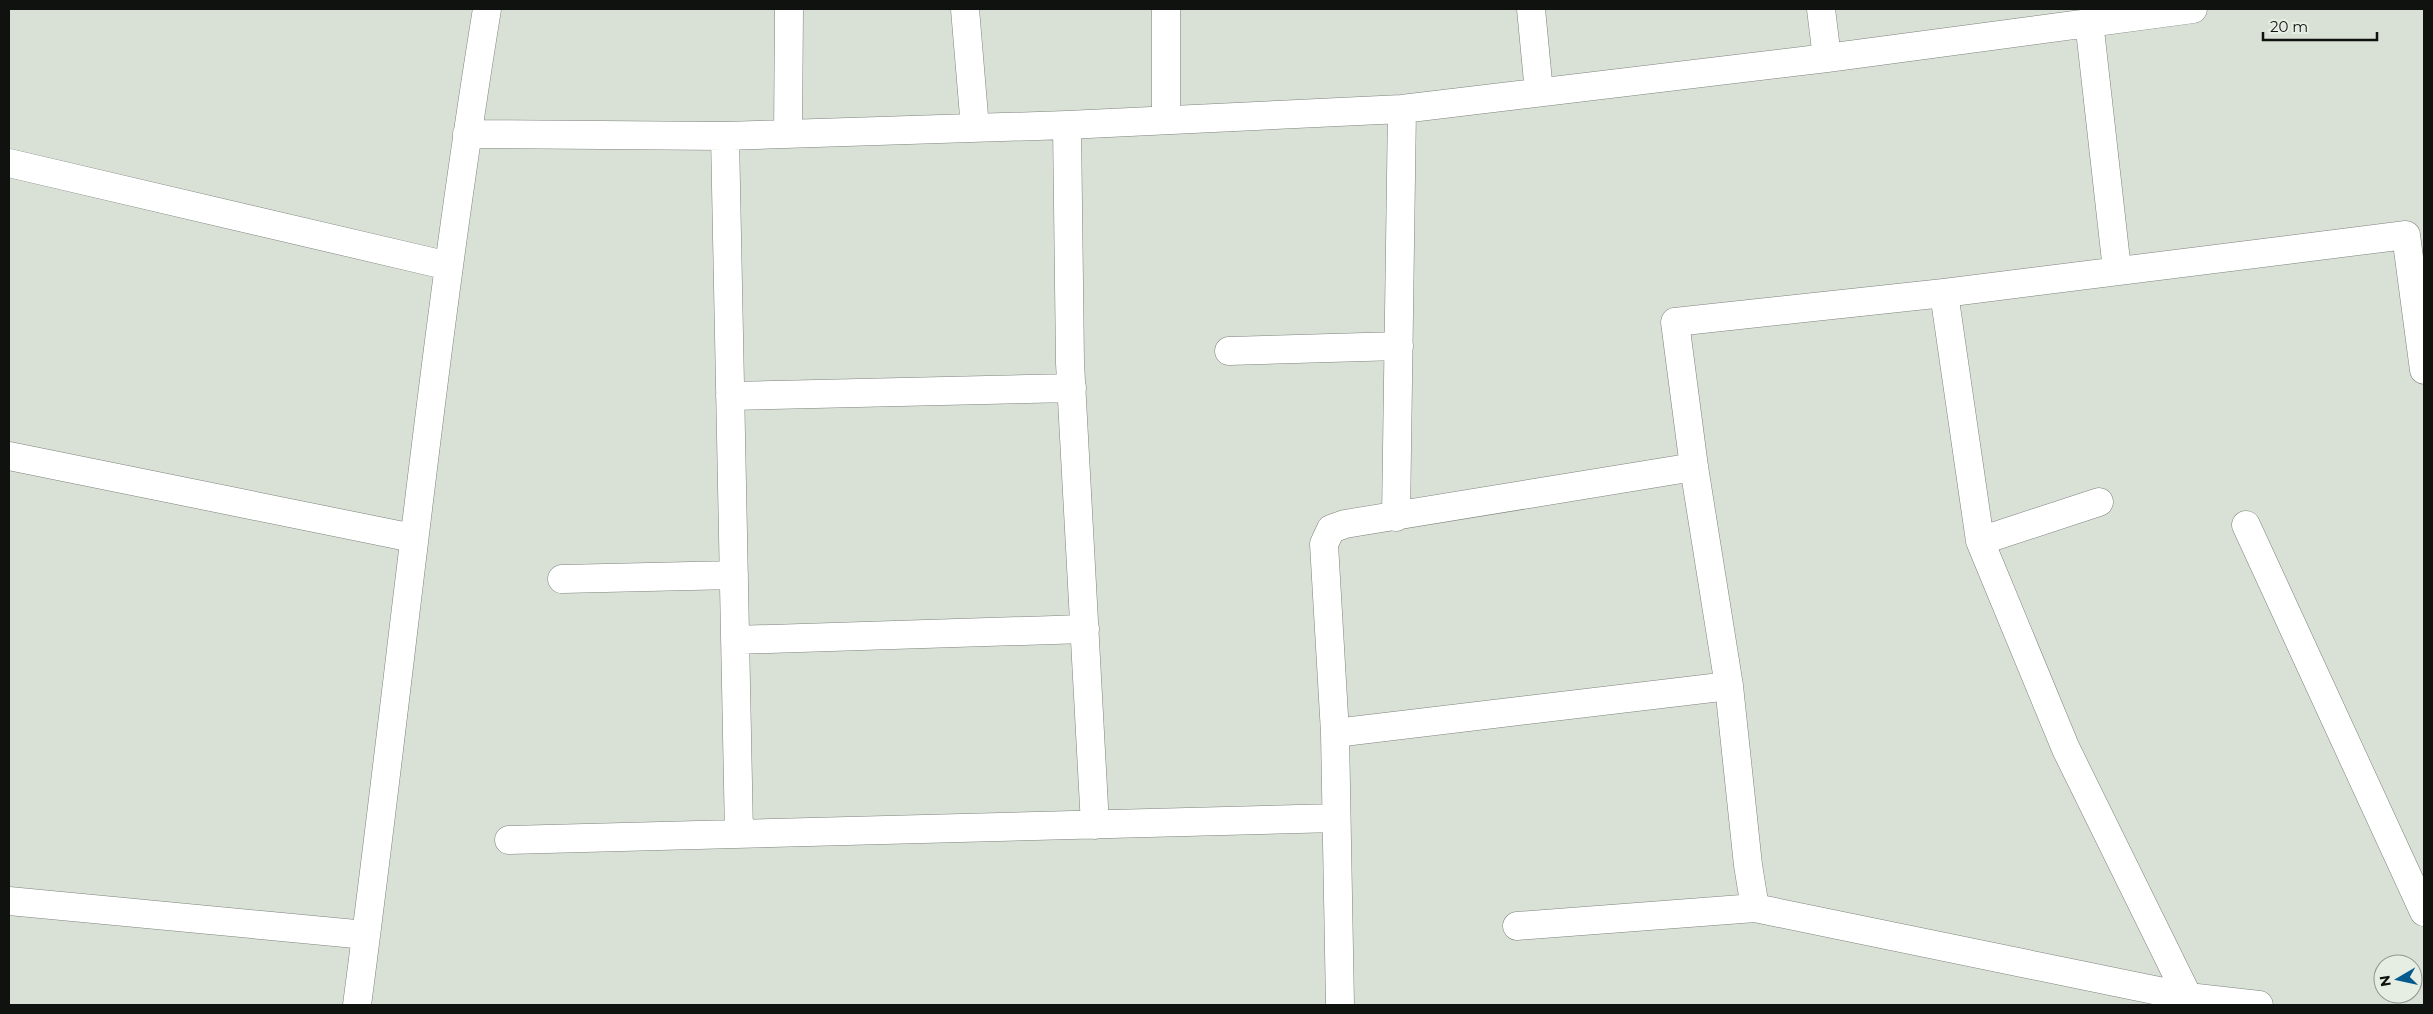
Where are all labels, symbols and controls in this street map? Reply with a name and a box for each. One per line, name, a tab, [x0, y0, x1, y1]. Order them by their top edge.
scale bar	[2263, 10, 2377, 42]
text: 20 m	[2270, 17, 2308, 36]
north arrow	[2373, 954, 2423, 1004]
text: N	[2375, 974, 2395, 988]

